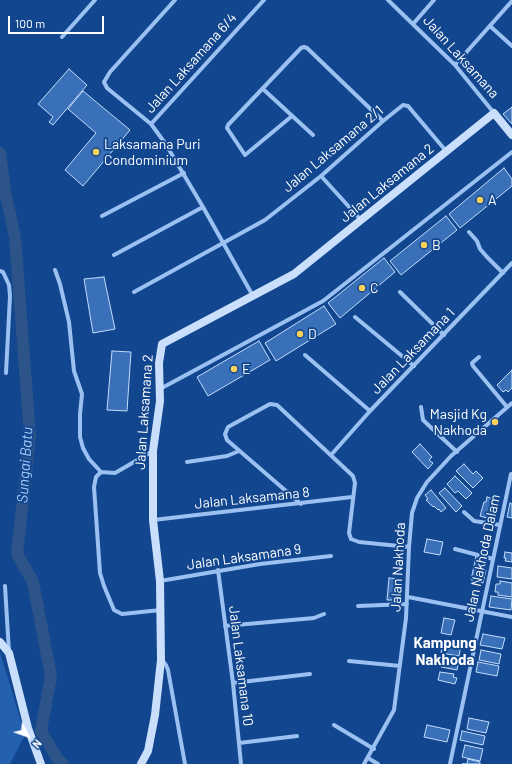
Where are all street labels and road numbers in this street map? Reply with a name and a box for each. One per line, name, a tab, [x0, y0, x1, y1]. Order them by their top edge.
street label: Jalan Laksamana 6/4	[142, 10, 240, 116]
street label: Jalan Laksamana	[420, 12, 502, 102]
street label: Jalan Laksamana 2/1	[279, 102, 387, 196]
street label: Jalan Laksamana 2	[337, 140, 437, 226]
street label: Jalan Laksamana 1	[368, 305, 458, 397]
street label: Jalan Laksamana 2	[132, 354, 156, 470]
street label: Jalan Laksamana 8	[194, 484, 310, 512]
street label: Jalan Nakhoda Dalam	[460, 493, 504, 623]
street label: Jalan Nakhoda	[387, 522, 409, 612]
street label: Jalan Laksamana 9	[186, 541, 302, 573]
street label: Jalan Laksamana 10	[225, 605, 257, 727]

